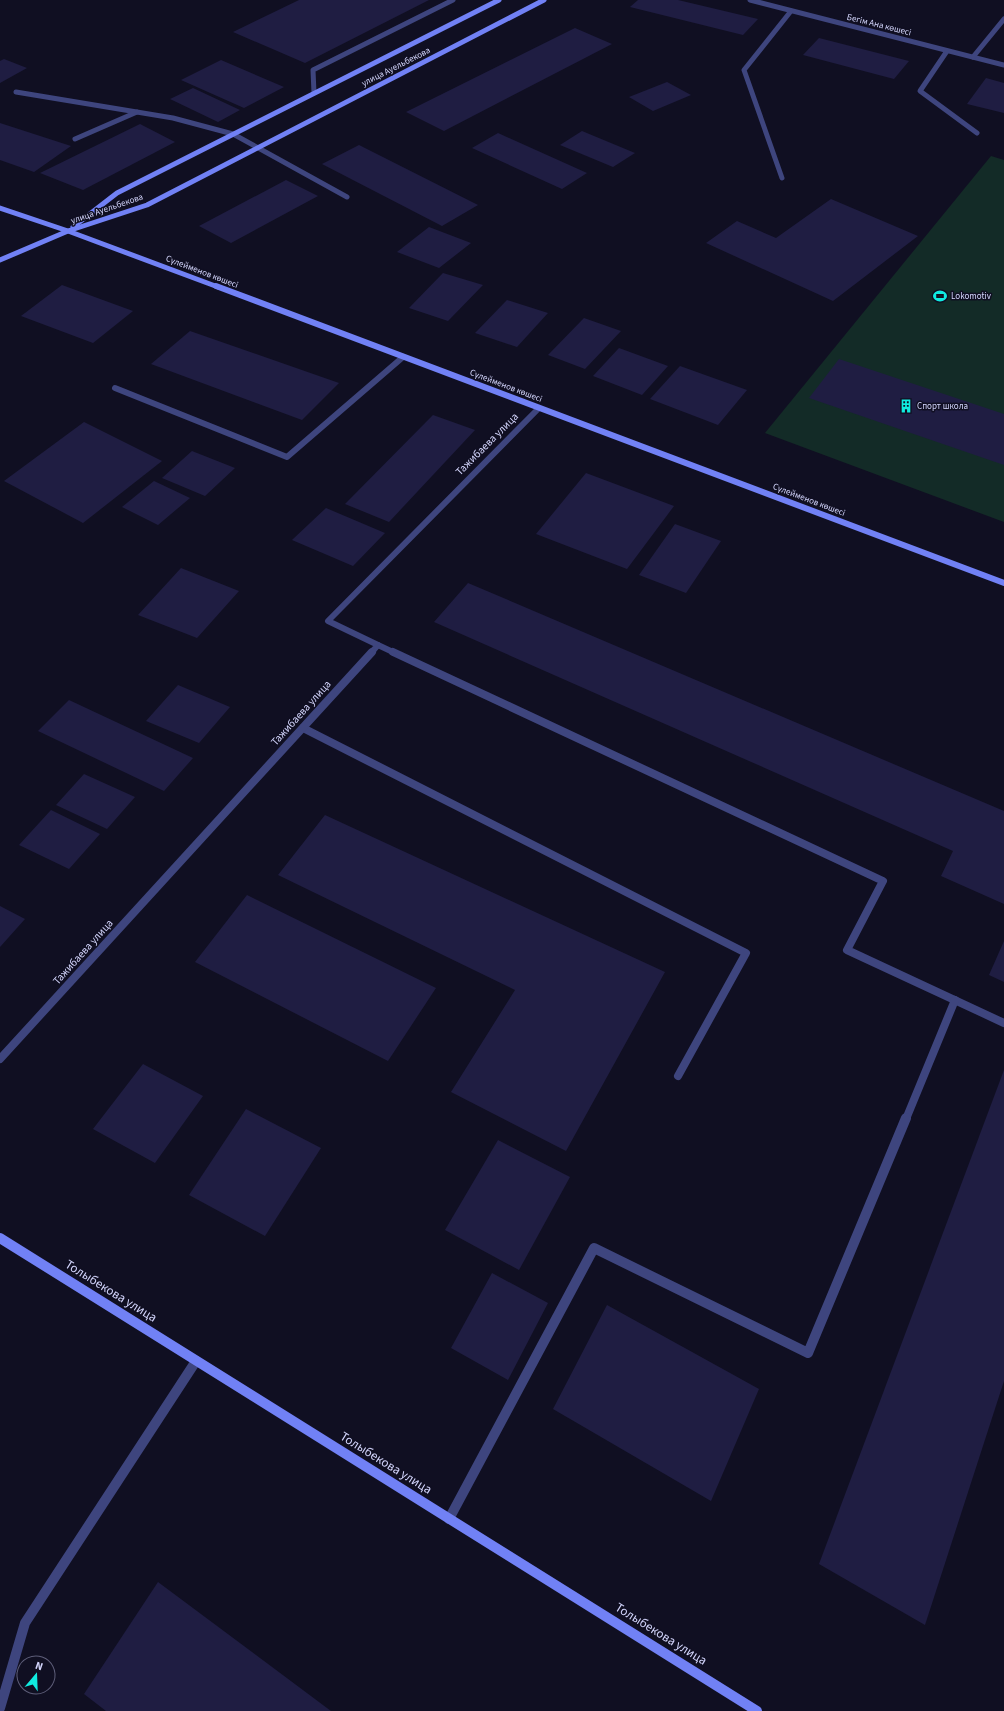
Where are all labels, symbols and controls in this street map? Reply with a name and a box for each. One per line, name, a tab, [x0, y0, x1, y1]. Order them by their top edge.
street label: Бегім Ана көшесі	[845, 11, 913, 39]
street label: улица Ауельбекова	[359, 44, 433, 90]
street label: улица Ауельбекова	[69, 191, 145, 227]
street label: Сүлейменов көшесі	[164, 252, 240, 292]
sports icon: Lokomotiv	[932, 288, 948, 304]
place label: Lokomotiv	[951, 290, 992, 303]
street label: Сүлейменов көшесі	[468, 366, 544, 406]
building icon: Спорт школа	[898, 398, 914, 414]
place label: Спорт школа	[917, 400, 968, 413]
street label: Тажибаева улица	[452, 409, 522, 479]
street label: Сүлейменов көшесі	[771, 480, 847, 520]
street label: Тажибаева улица	[268, 677, 334, 749]
street label: Тажибаева улица	[50, 916, 116, 988]
street label: Толыбекова улица	[62, 1255, 160, 1327]
street label: Толыбекова улица	[337, 1427, 435, 1499]
street label: Толыбекова улица	[612, 1598, 710, 1670]
north arrow	[16, 1655, 56, 1695]
text: N	[33, 1658, 45, 1674]

